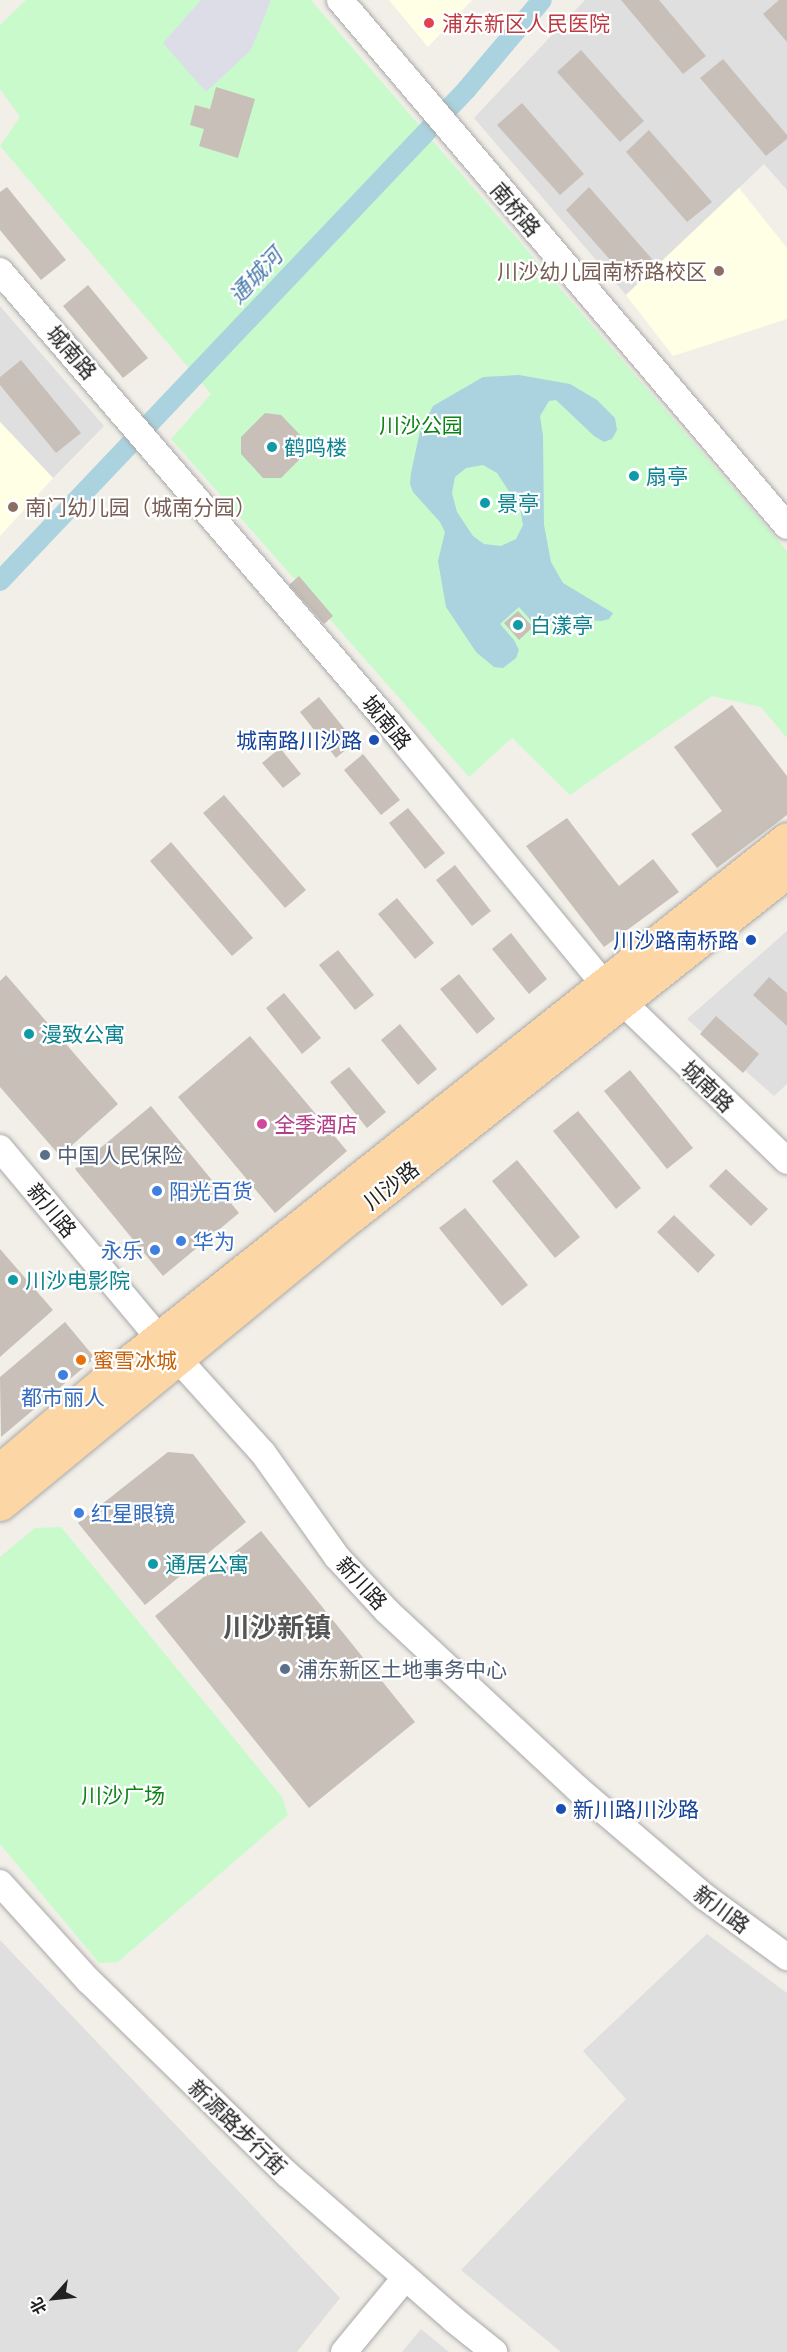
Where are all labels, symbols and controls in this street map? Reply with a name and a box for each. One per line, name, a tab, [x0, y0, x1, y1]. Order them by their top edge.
place label: 浦东新区人民医院	[442, 10, 610, 36]
marker: 浦东新区人民医院	[420, 14, 438, 32]
street label: 南桥路	[486, 177, 546, 241]
water label: 通城河	[224, 243, 288, 309]
place label: 川沙幼儿园南桥路校区	[497, 258, 707, 284]
marker: 川沙幼儿园南桥路校区	[712, 264, 726, 278]
street label: 城南路	[42, 320, 102, 384]
park label: 川沙公园	[379, 412, 463, 438]
place label: 鹤鸣楼	[284, 434, 347, 460]
marker: 鹤鸣楼	[265, 440, 279, 454]
place label: 扇亭	[646, 463, 688, 489]
marker: 扇亭	[627, 469, 641, 483]
place label: 景亭	[497, 490, 539, 516]
place label: 南门幼儿园（城南分园）	[25, 494, 256, 520]
marker: 景亭	[478, 496, 492, 510]
marker: 南门幼儿园（城南分园）	[6, 500, 20, 514]
place label: 白漾亭	[530, 612, 593, 638]
marker: 白漾亭	[511, 618, 525, 632]
street label: 城南路	[357, 690, 417, 754]
place label: 城南路川沙路	[236, 727, 362, 753]
marker: 城南路川沙路	[367, 733, 381, 747]
place label: 川沙路南桥路	[613, 927, 739, 953]
marker: 川沙路南桥路	[744, 933, 758, 947]
place label: 漫致公寓	[41, 1021, 125, 1047]
marker: 漫致公寓	[22, 1027, 36, 1041]
street label: 城南路	[677, 1055, 739, 1117]
place label: 全季酒店	[274, 1111, 358, 1137]
marker: 全季酒店	[255, 1117, 269, 1131]
place label: 中国人民保险	[57, 1142, 183, 1168]
marker: 中国人民保险	[38, 1148, 52, 1162]
street label: 川沙路	[358, 1156, 424, 1214]
street label: 新川路	[22, 1178, 82, 1242]
place label: 阳光百货	[169, 1178, 253, 1204]
marker: 阳光百货	[150, 1184, 164, 1198]
place label: 华为	[193, 1228, 235, 1254]
marker: 华为	[174, 1234, 188, 1248]
place label: 永乐	[101, 1237, 143, 1263]
marker: 永乐	[148, 1243, 162, 1257]
place label: 川沙电影院	[25, 1267, 130, 1293]
marker: 川沙电影院	[6, 1273, 20, 1287]
place label: 蜜雪冰城	[93, 1347, 177, 1373]
marker: 蜜雪冰城	[74, 1353, 88, 1367]
marker: 都市丽人	[56, 1368, 70, 1382]
place label: 都市丽人	[21, 1384, 105, 1410]
place label: 红星眼镜	[91, 1500, 175, 1526]
marker: 红星眼镜	[72, 1506, 86, 1520]
place label: 通居公寓	[165, 1551, 249, 1577]
street label: 新川路	[331, 1551, 393, 1615]
marker: 通居公寓	[146, 1557, 160, 1571]
district label: 川沙新镇	[223, 1611, 331, 1643]
place label: 浦东新区土地事务中心	[297, 1656, 507, 1682]
marker: 浦东新区土地事务中心	[278, 1662, 292, 1676]
park label: 川沙广场	[81, 1782, 165, 1808]
place label: 新川路川沙路	[573, 1796, 699, 1822]
marker: 新川路川沙路	[554, 1802, 568, 1816]
street label: 新川路	[689, 1880, 755, 1938]
street label: 新源路步行街	[184, 2074, 292, 2180]
north arrow	[24, 2268, 84, 2328]
text: 北	[25, 2294, 51, 2318]

